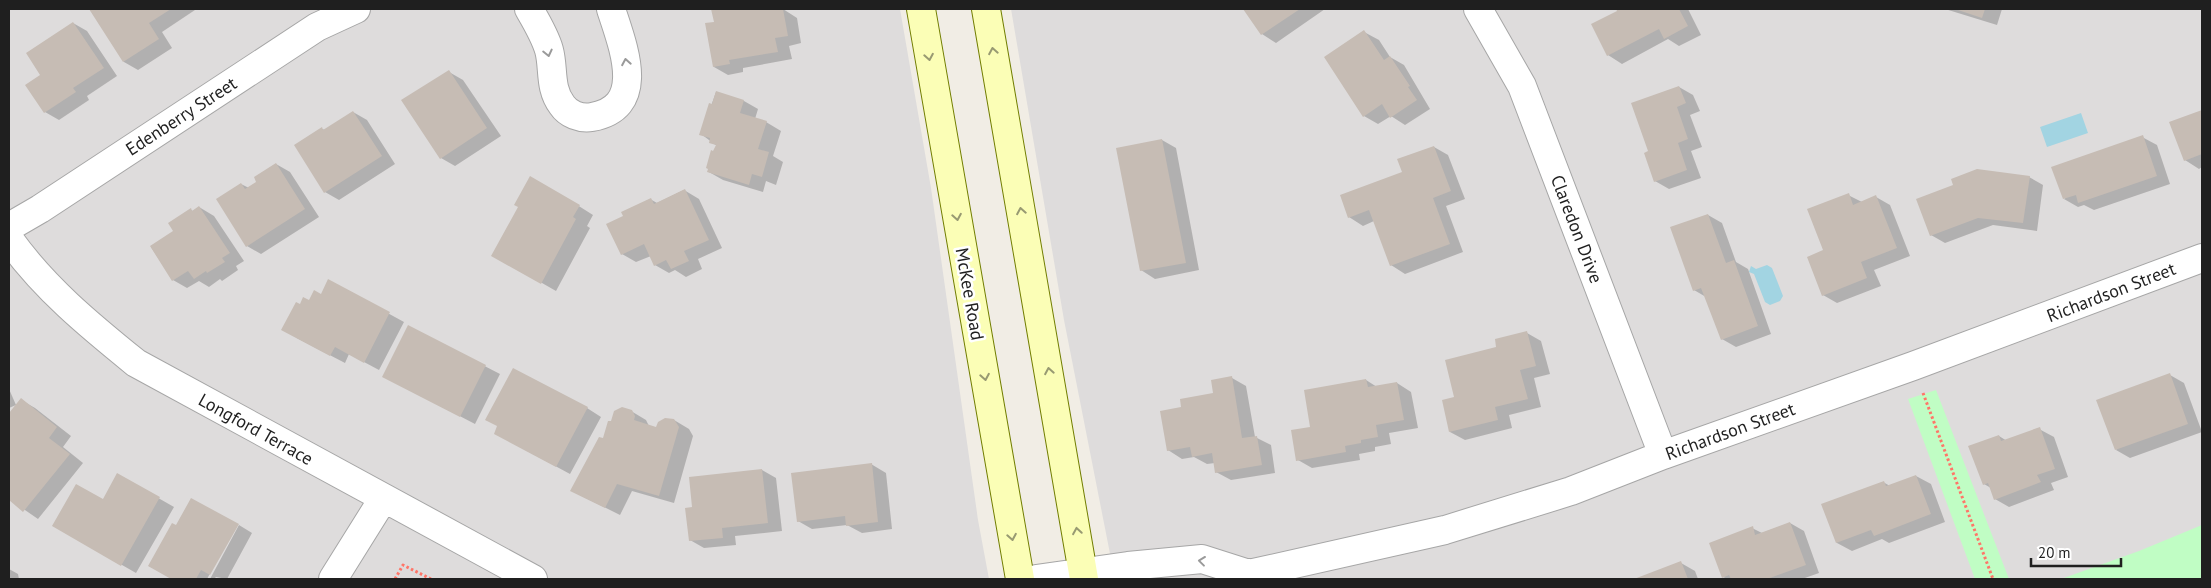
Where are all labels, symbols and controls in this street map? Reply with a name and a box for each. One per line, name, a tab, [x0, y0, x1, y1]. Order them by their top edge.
one-way arrow	[989, 46, 999, 55]
one-way arrow	[542, 48, 553, 57]
one-way arrow	[924, 52, 934, 61]
one-way arrow	[622, 58, 632, 67]
street label: Edenberry Street	[121, 72, 241, 160]
street label: Claredon Drive	[1546, 172, 1608, 286]
one-way arrow	[1017, 206, 1027, 215]
one-way arrow	[952, 213, 962, 221]
street label: McKee Road	[951, 246, 989, 342]
street label: Richardson Street	[2043, 257, 2179, 327]
one-way arrow	[1045, 367, 1055, 375]
one-way arrow	[979, 373, 989, 381]
street label: Longford Terrace	[195, 388, 317, 470]
street label: Richardson Street	[1662, 397, 1798, 465]
one-way arrow	[1072, 527, 1082, 535]
one-way arrow	[1007, 533, 1017, 542]
scale bar	[2031, 536, 2121, 568]
text: 20 m	[2038, 543, 2071, 562]
one-way arrow	[1198, 556, 1206, 567]

